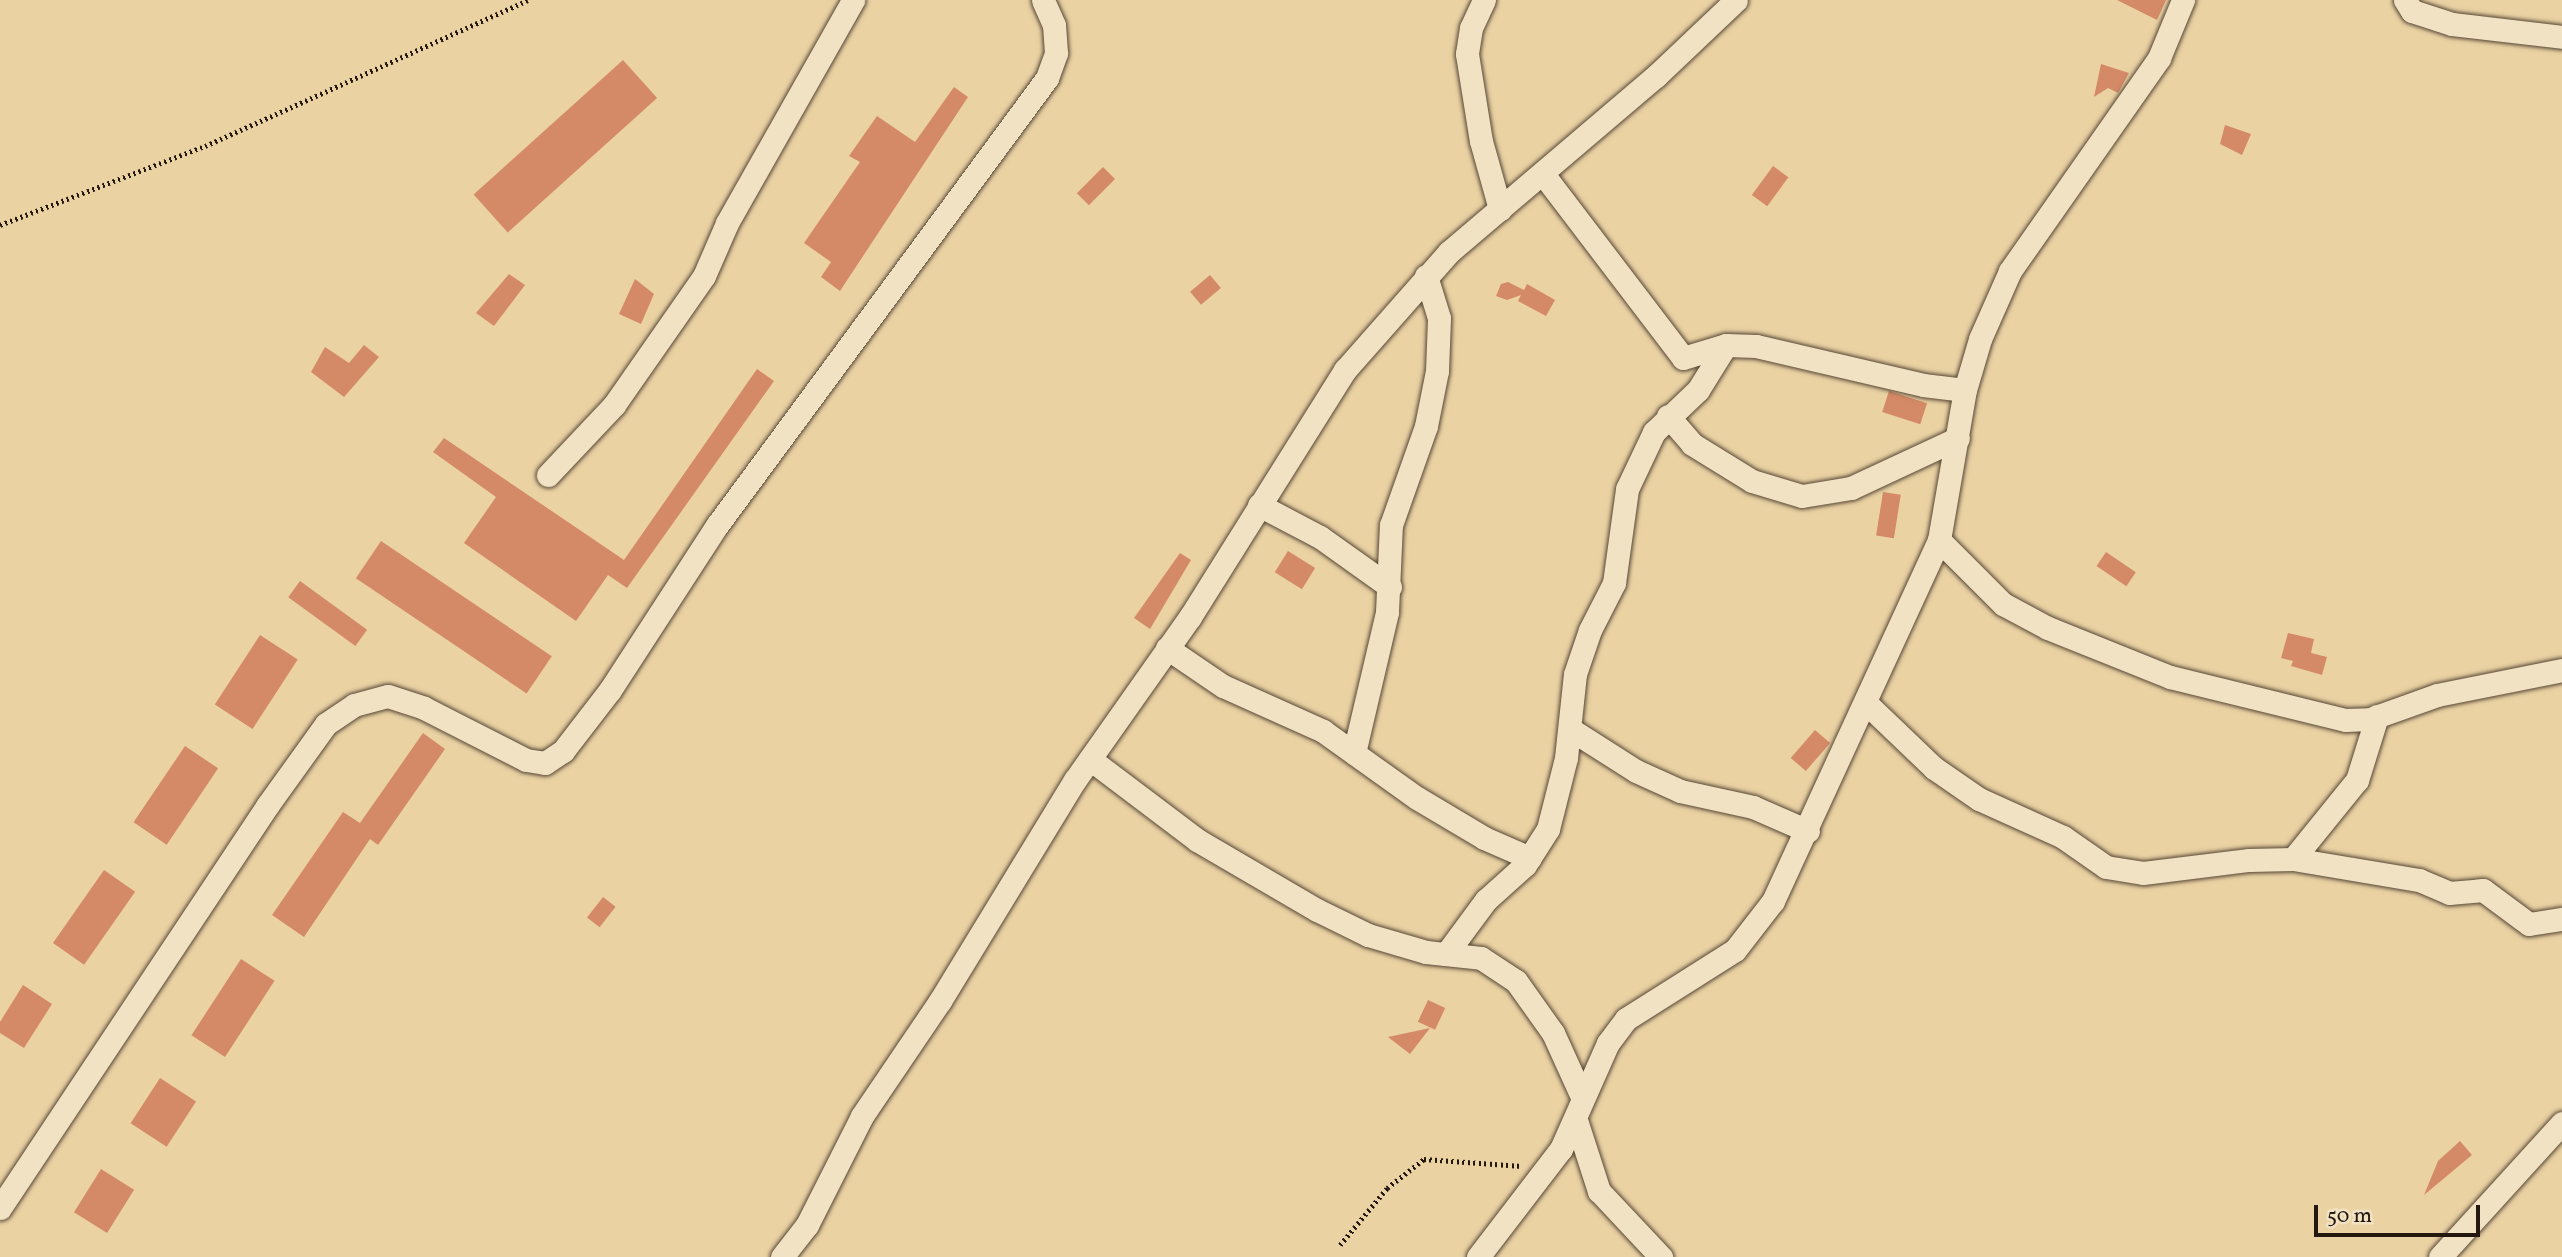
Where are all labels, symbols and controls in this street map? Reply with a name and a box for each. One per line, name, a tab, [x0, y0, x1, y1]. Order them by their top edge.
scale bar	[2317, 1190, 2483, 1234]
text: 50 m	[2327, 1202, 2372, 1231]

